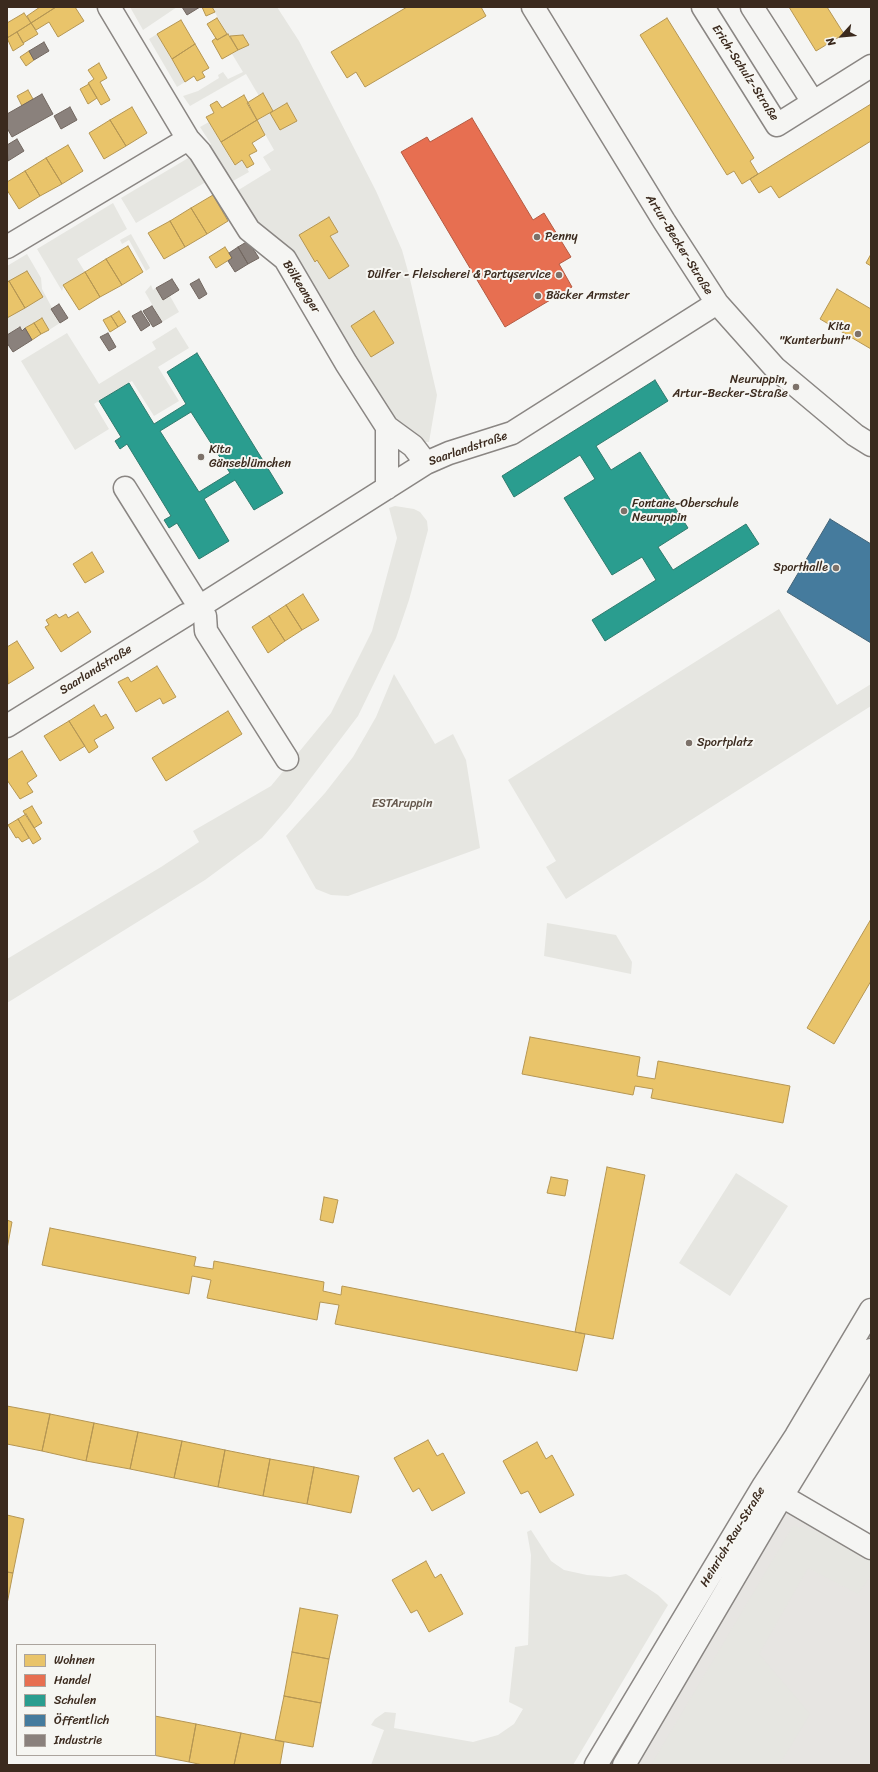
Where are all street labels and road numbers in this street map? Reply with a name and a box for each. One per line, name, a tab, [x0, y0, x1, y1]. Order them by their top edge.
street label: Erich-Schulz-Straße	[709, 22, 781, 124]
street label: Artur-Becker-Straße	[642, 192, 716, 298]
street label: Bölkeanger	[279, 258, 323, 316]
street label: Saarlandstraße	[427, 429, 509, 469]
street label: Saarlandstraße	[57, 642, 135, 698]
street label: Heinrich-Rau-Straße	[697, 1484, 769, 1590]

